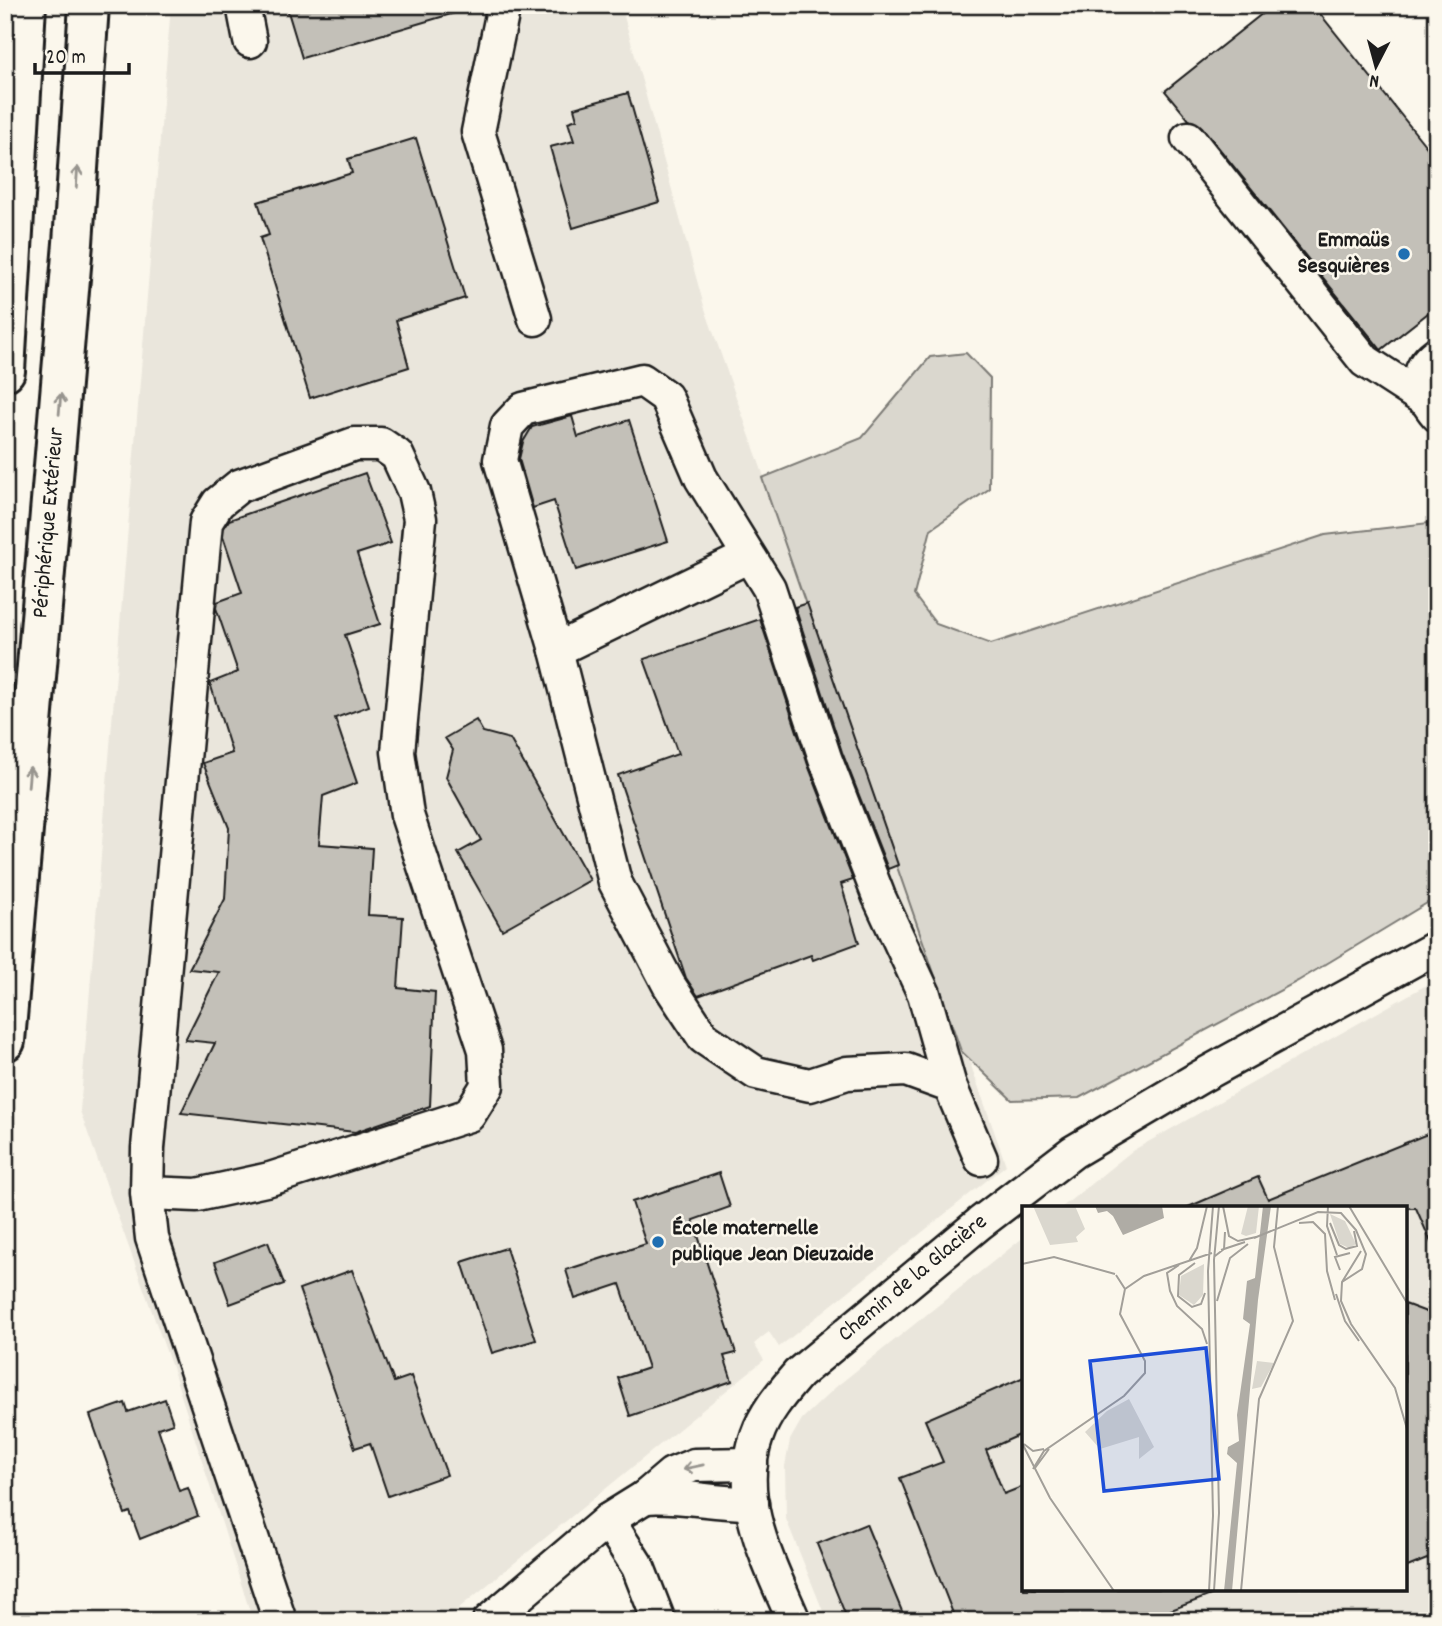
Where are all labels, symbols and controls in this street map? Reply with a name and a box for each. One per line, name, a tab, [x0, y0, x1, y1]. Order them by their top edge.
scale bar	[35, 32, 130, 76]
north arrow	[1340, 32, 1410, 102]
text: 20 m	[46, 44, 86, 74]
text: N	[1369, 66, 1381, 93]
one-way arrow	[71, 166, 84, 189]
place label: Emmaüs Sesquières	[1297, 225, 1390, 284]
marker: Emmaüs Sesquières	[1396, 246, 1412, 262]
one-way arrow	[54, 393, 67, 416]
street label: Périphérique Extérieur	[25, 426, 74, 620]
one-way arrow	[23, 767, 36, 789]
street label: Chemin de la Glacière	[831, 1206, 995, 1351]
inset map	[1022, 1206, 1407, 1591]
place label: École maternelle publique Jean Dieuzaide	[672, 1213, 874, 1272]
marker: École maternelle publique Jean Dieuzaide	[650, 1234, 666, 1250]
one-way arrow	[683, 1462, 705, 1475]

